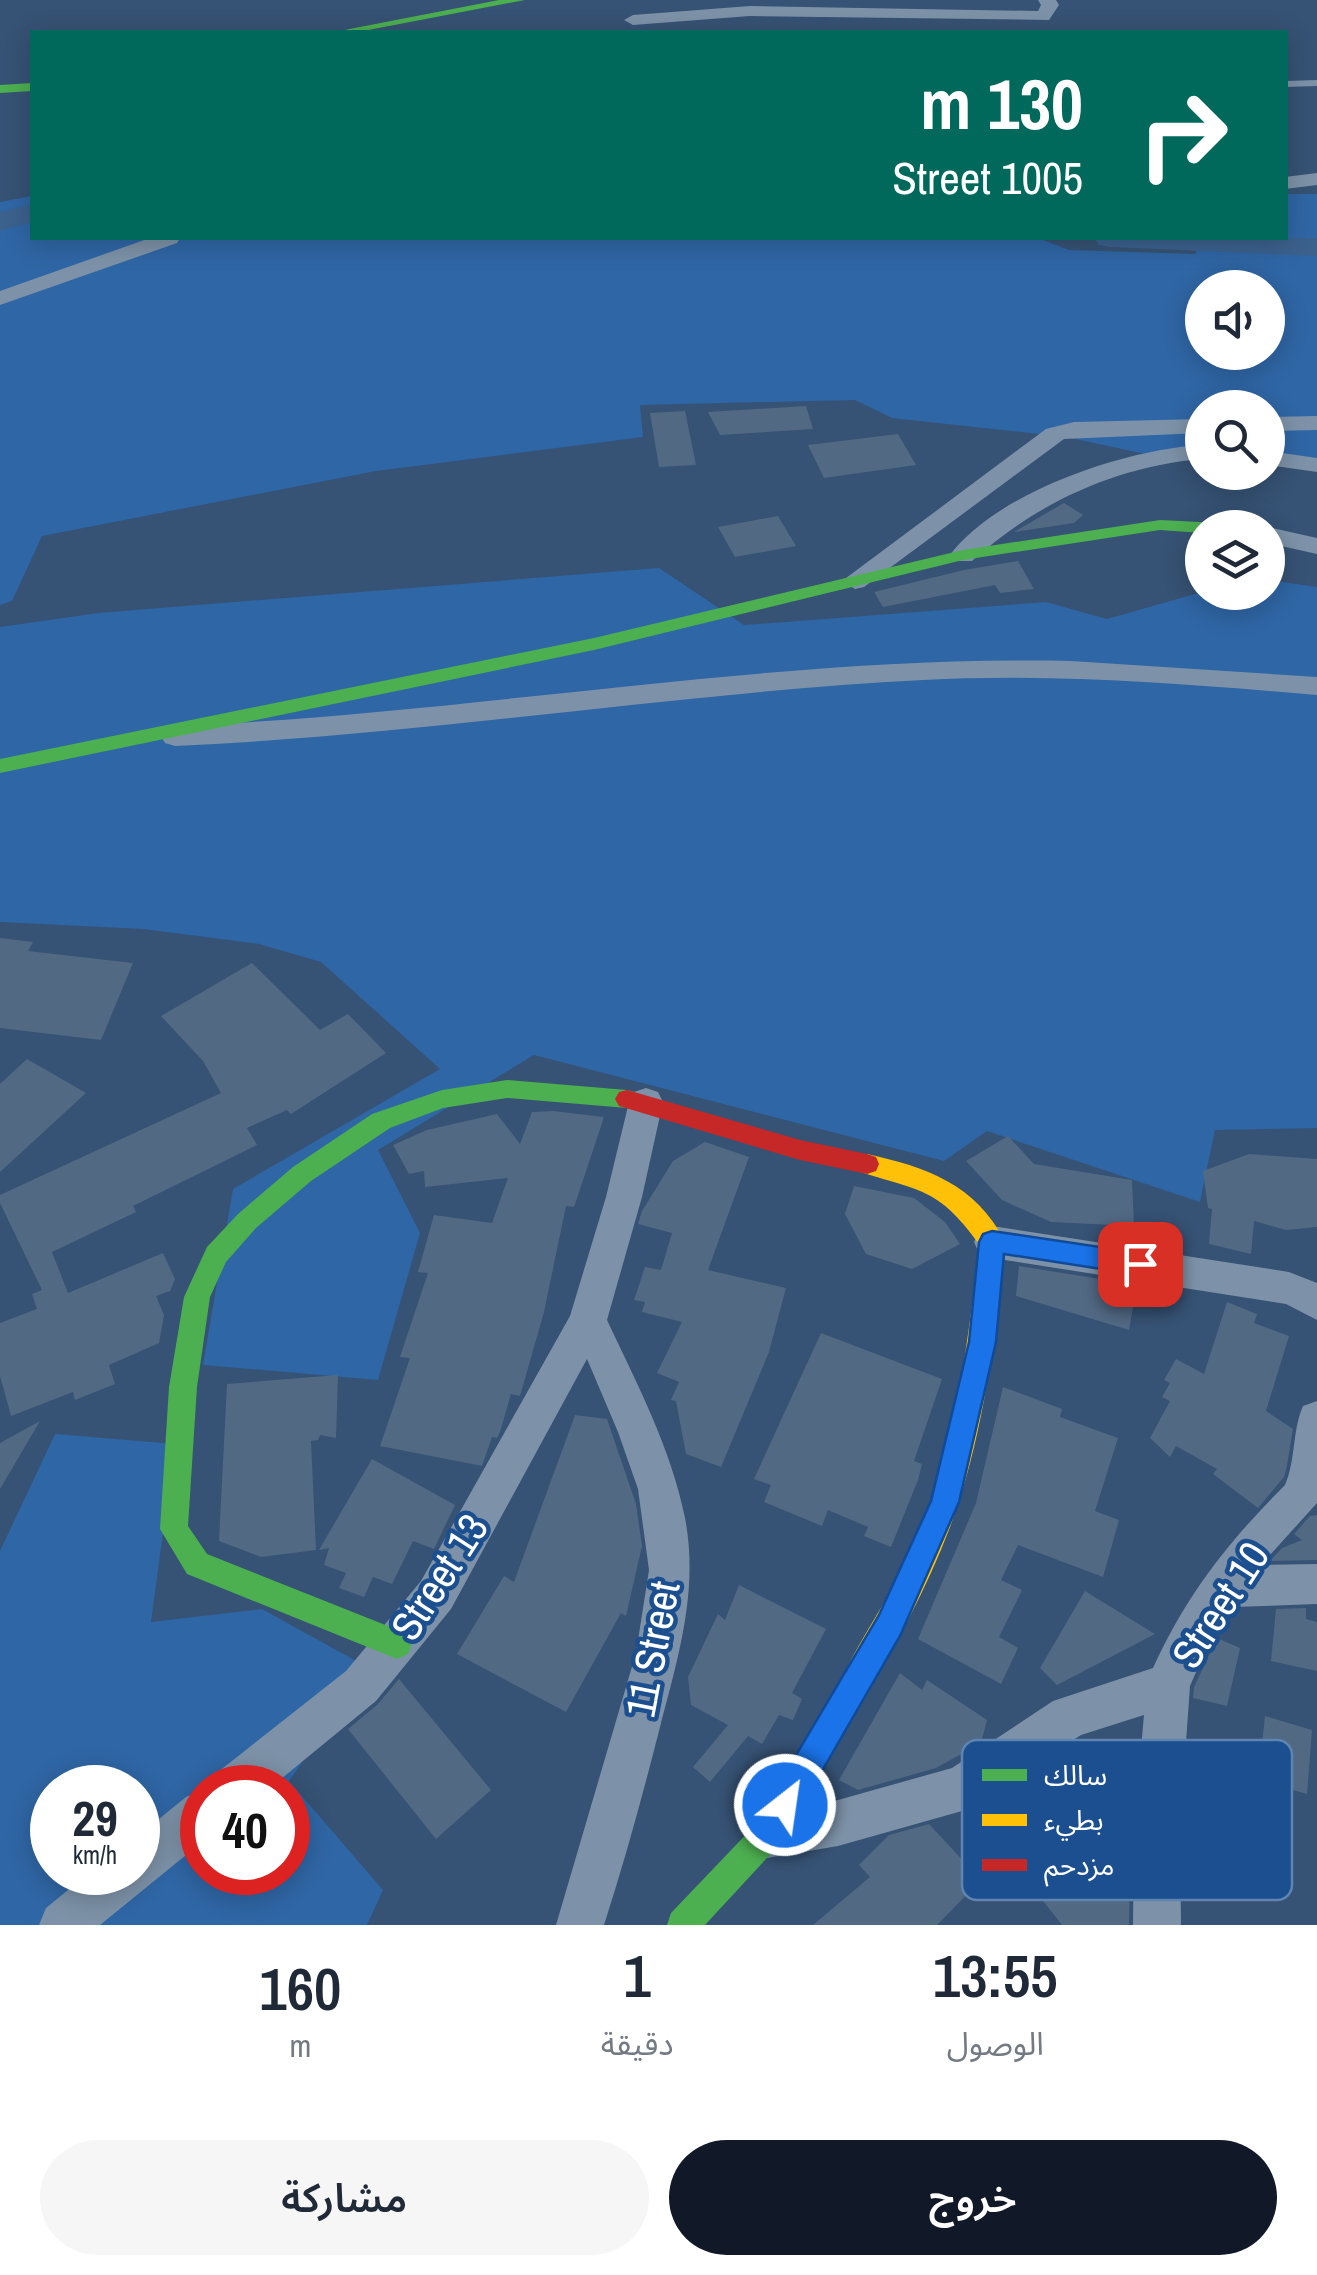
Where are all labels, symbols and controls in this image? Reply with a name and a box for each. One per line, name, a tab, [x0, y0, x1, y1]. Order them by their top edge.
text: 130 m	[920, 57, 1083, 151]
icon: right	[1118, 70, 1248, 200]
text: Street 1005	[892, 147, 1083, 208]
map controls	[1185, 270, 1285, 610]
button: sound	[1185, 270, 1285, 370]
button: search	[1185, 390, 1285, 490]
button: layers	[1185, 510, 1285, 610]
pin	[1098, 1222, 1183, 1307]
icon: arrive	[1113, 1237, 1168, 1292]
street label: Street 13	[377, 1503, 501, 1651]
street label: Street 10	[1158, 1531, 1282, 1679]
street label: 11 Street	[611, 1576, 693, 1722]
legend	[962, 1740, 1292, 1900]
position arrow	[733, 1753, 837, 1857]
text: سالك	[1044, 1756, 1107, 1794]
speed limit sign: 40	[180, 1765, 310, 1895]
text: 29	[72, 1784, 118, 1852]
text: بطيء	[1044, 1801, 1104, 1841]
text: km/h	[73, 1838, 117, 1872]
text: مزدحم	[1044, 1846, 1115, 1887]
text: 1	[623, 1935, 651, 2016]
text: 13:55	[933, 1935, 1058, 2016]
text: 160	[259, 1948, 341, 2029]
text: دقيقة	[601, 2022, 674, 2065]
text: الوصول	[947, 2022, 1044, 2065]
text: m	[289, 2024, 311, 2067]
button: مشاركة	[40, 2140, 649, 2255]
button: خروج	[669, 2140, 1277, 2255]

